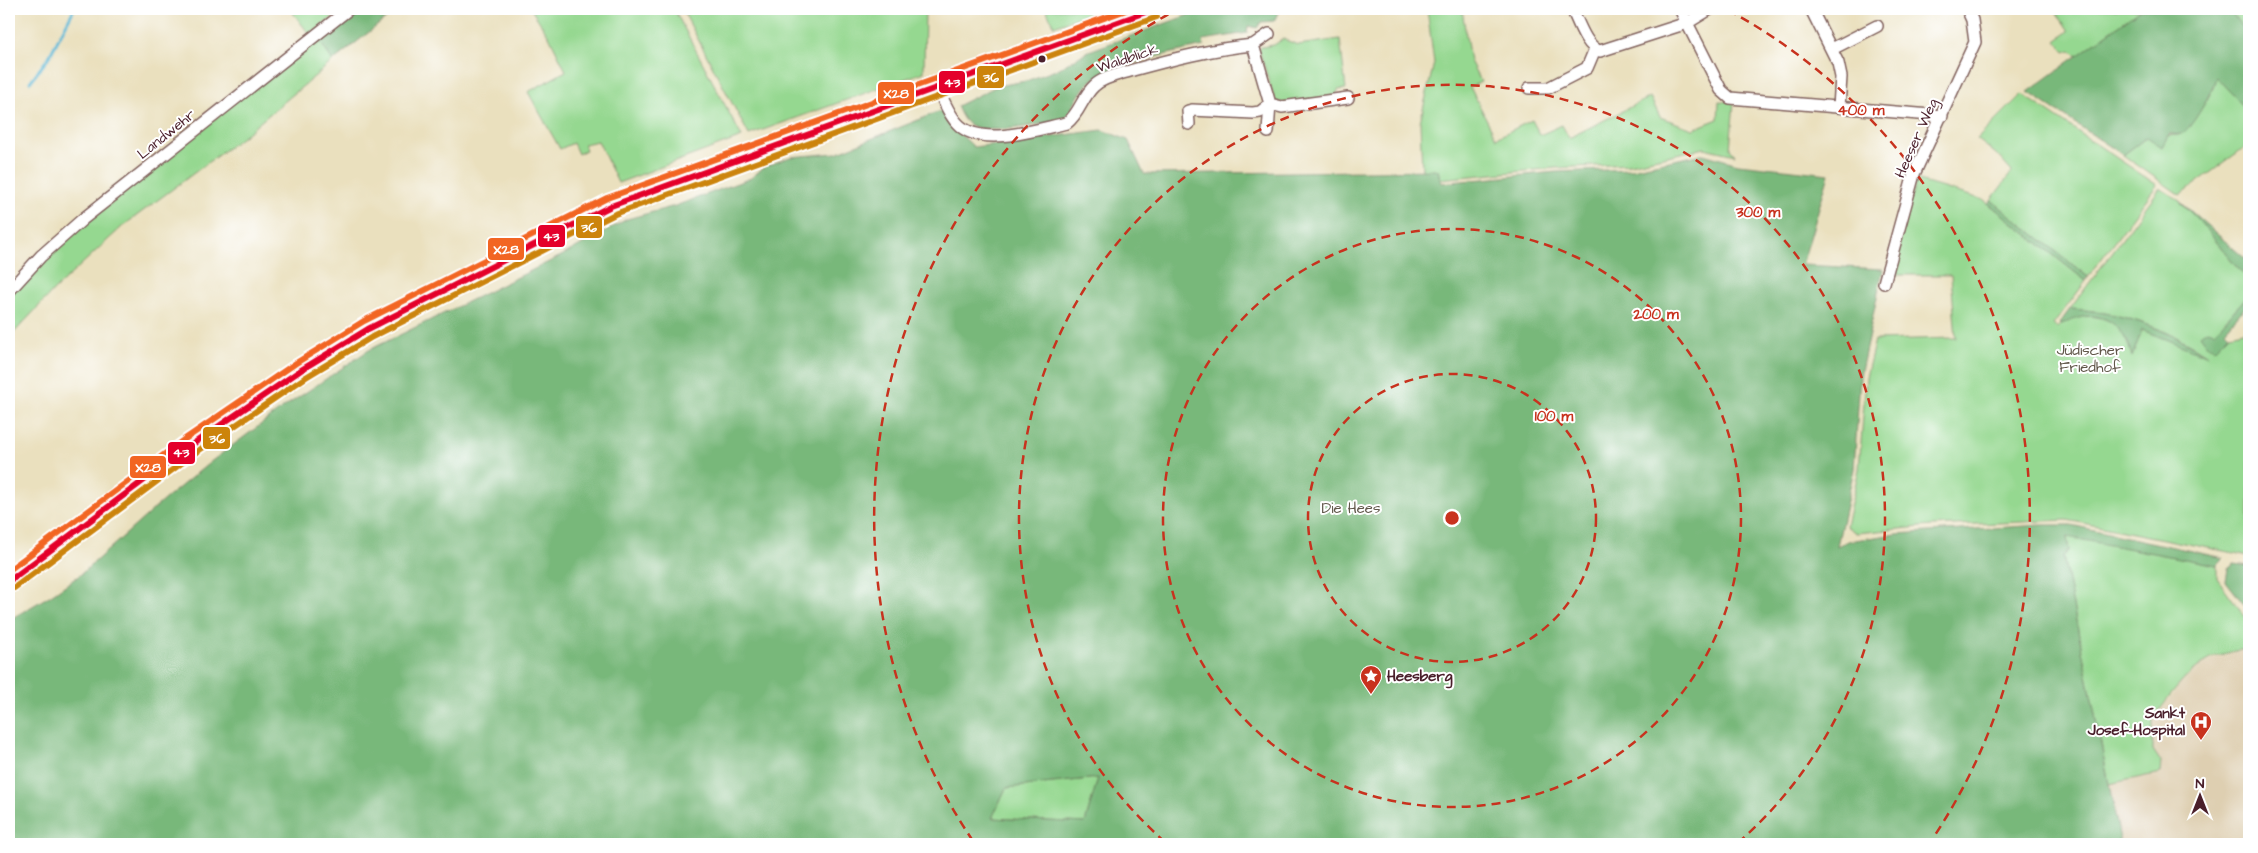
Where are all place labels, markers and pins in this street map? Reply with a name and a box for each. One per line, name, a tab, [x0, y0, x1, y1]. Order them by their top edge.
unlabelled marker	[1037, 54, 1047, 64]
centre of rings	[1443, 509, 1461, 527]
place icon: Heesberg	[1359, 664, 1383, 695]
place label: Heesberg	[1387, 666, 1453, 689]
place label: Sankt Josef-Hospital	[2087, 703, 2186, 741]
hospital icon: Sankt Josef-Hospital	[2189, 710, 2213, 741]

